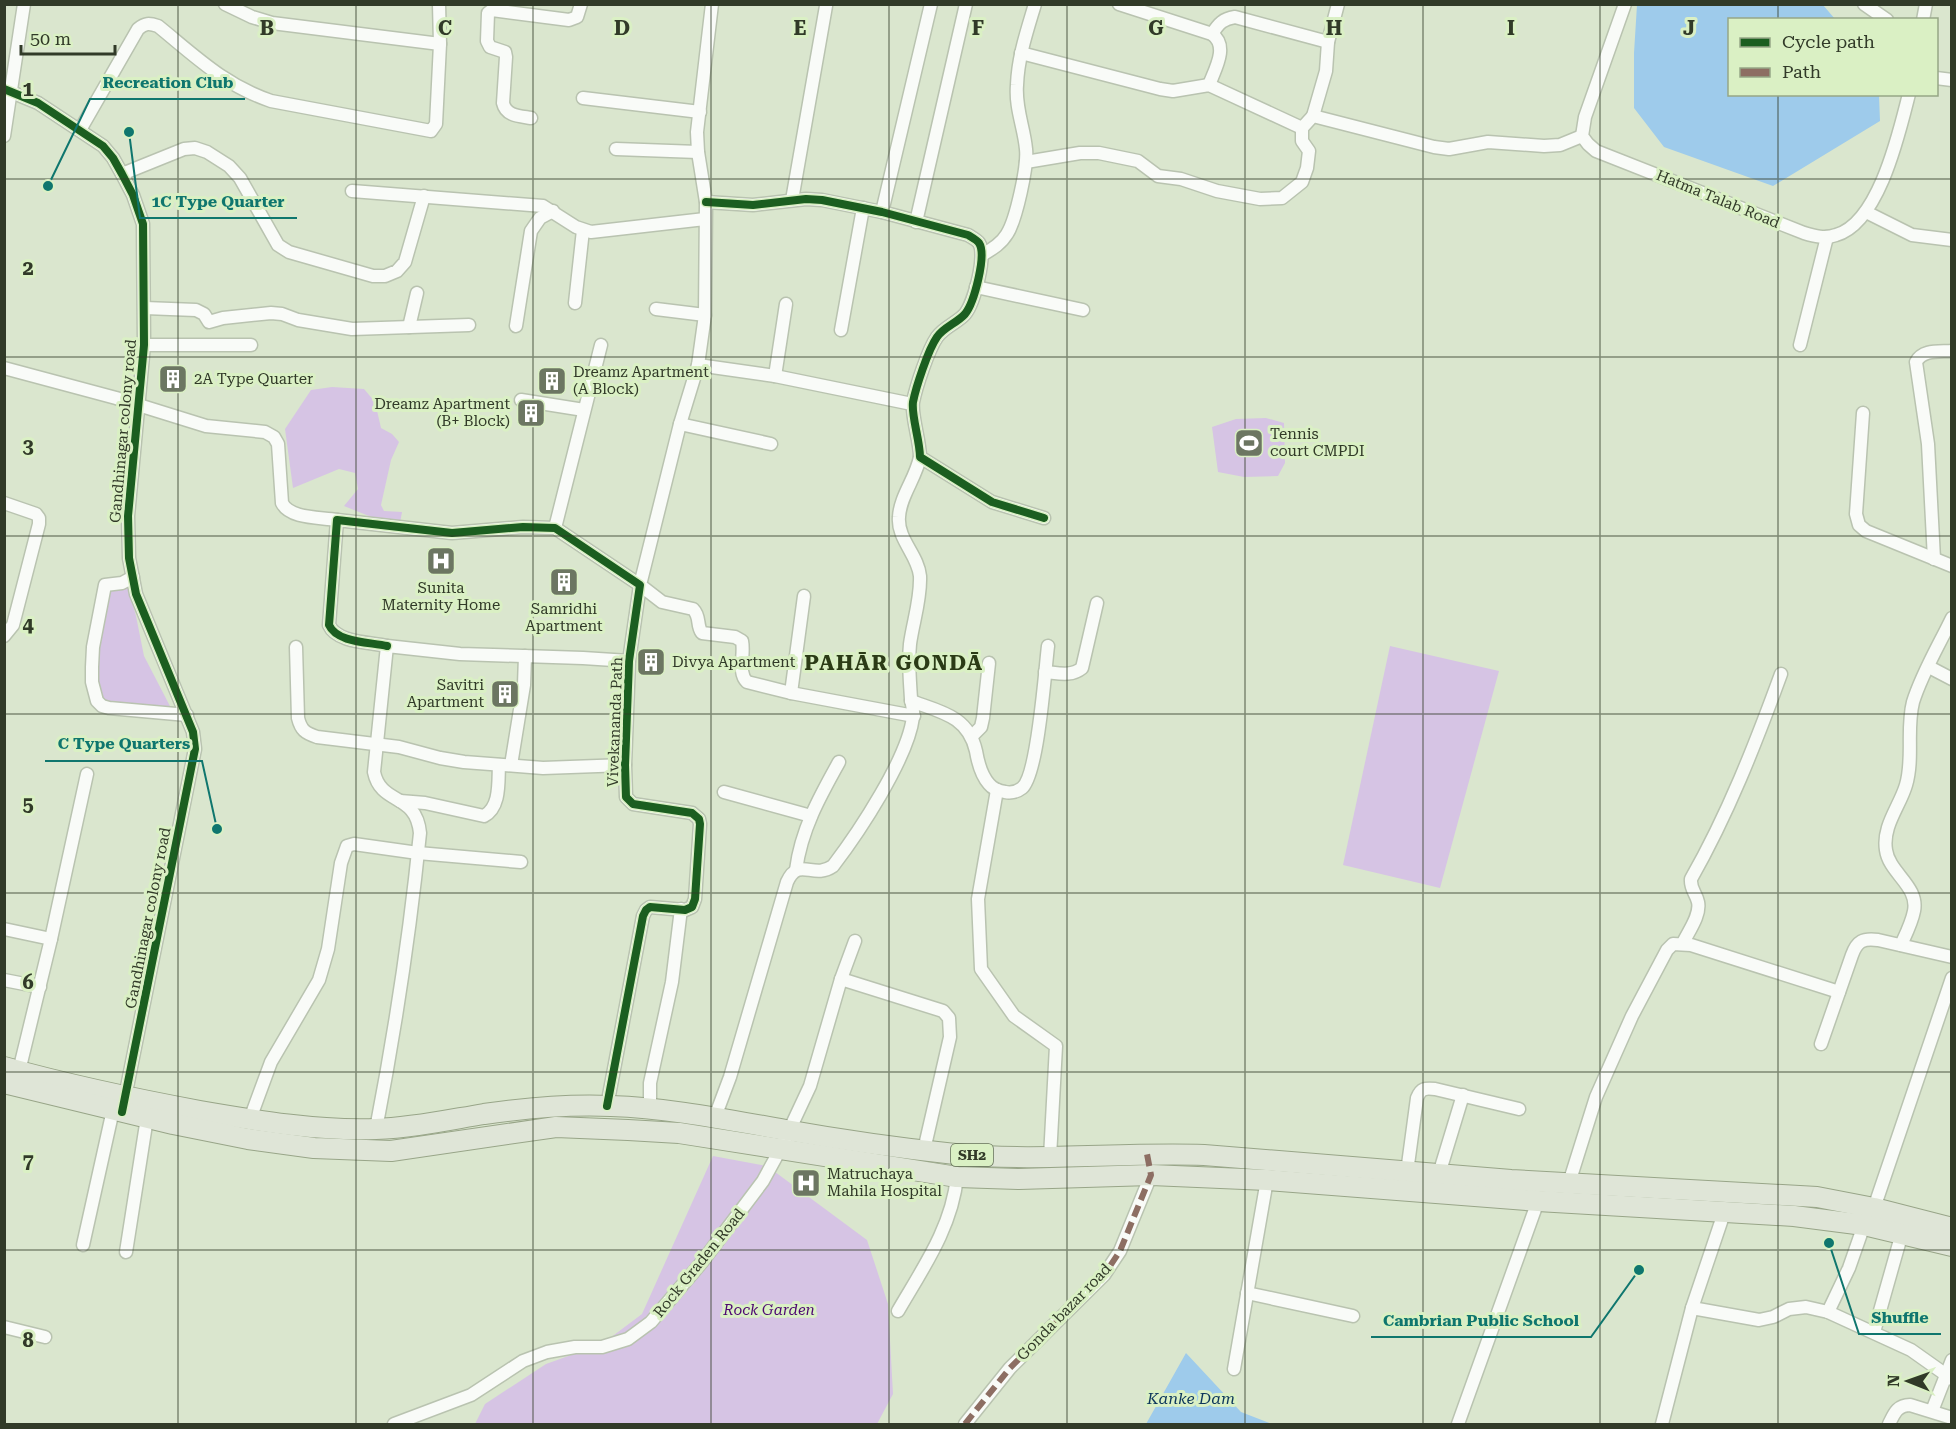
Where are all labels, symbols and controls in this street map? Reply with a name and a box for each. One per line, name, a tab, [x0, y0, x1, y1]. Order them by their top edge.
text: B	[260, 16, 274, 40]
text: C	[438, 16, 452, 40]
text: D	[614, 16, 630, 40]
text: E	[794, 16, 807, 40]
text: F	[972, 16, 984, 40]
text: G	[1148, 16, 1164, 40]
text: H	[1326, 16, 1342, 40]
text: I	[1507, 16, 1515, 40]
text: J	[1683, 16, 1695, 40]
scale bar	[21, 18, 116, 56]
legend	[1728, 18, 1938, 96]
text: 50 m	[30, 28, 71, 49]
text: Cycle path	[1782, 31, 1875, 52]
text: Path	[1782, 61, 1821, 82]
callout: Recreation Club	[90, 65, 245, 99]
text: Recreation Club	[103, 73, 234, 92]
text: 1	[22, 77, 34, 101]
street label: Hatma Talab Road	[1654, 166, 1783, 232]
callout: 1C Type Quarter	[140, 184, 297, 218]
text: 1C Type Quarter	[151, 192, 285, 211]
text: 2	[22, 256, 34, 280]
street label: Gandhinagar colony road	[106, 338, 140, 524]
building icon: 2A Type Quarter	[157, 363, 189, 395]
place label: Dreamz Apartment (A Block)	[573, 363, 709, 398]
building icon: Dreamz Apartment (A Block)	[536, 365, 568, 397]
place label: 2A Type Quarter	[194, 370, 313, 388]
place label: Dreamz Apartment (B+ Block)	[374, 395, 510, 430]
building icon: Dreamz Apartment (B+ Block)	[515, 397, 547, 429]
place label: Tennis court CMPDI	[1270, 425, 1365, 460]
sports icon: Tennis court CMPDI	[1233, 427, 1265, 459]
text: 3	[22, 434, 34, 458]
hospital icon: Sunita Maternity Home	[425, 545, 457, 577]
building icon: Samridhi Apartment	[548, 566, 580, 598]
place label: Sunita Maternity Home	[382, 579, 500, 614]
place label: Samridhi Apartment	[525, 600, 603, 635]
text: 4	[22, 613, 34, 637]
building icon: Divya Apartment	[635, 646, 667, 678]
district label: PAHĀR GONDĀ	[804, 651, 984, 675]
place label: Divya Apartment	[672, 653, 796, 671]
street label: Vivekananda Path	[604, 656, 626, 787]
place label: Savitri Apartment	[407, 676, 484, 711]
building icon: Savitri Apartment	[489, 678, 521, 710]
callout: C Type Quarters	[45, 727, 202, 761]
text: C Type Quarters	[58, 734, 190, 753]
text: 5	[22, 792, 34, 816]
street label: Gandhinagar colony road	[122, 825, 174, 1010]
text: 6	[22, 970, 34, 994]
road number: SH2	[951, 1144, 993, 1166]
text: 7	[22, 1149, 34, 1173]
place label: Matruchaya Mahila Hospital	[827, 1165, 942, 1200]
hospital icon: Matruchaya Mahila Hospital	[790, 1167, 822, 1199]
street label: Rock Graden Road	[650, 1205, 749, 1321]
street label: Gonda bazar road	[1013, 1259, 1115, 1364]
callout: Shuffle	[1859, 1300, 1941, 1334]
park label: Rock Garden	[722, 1301, 815, 1319]
callout: Cambrian Public School	[1371, 1303, 1591, 1337]
text: Shuffle	[1871, 1308, 1929, 1327]
text: Cambrian Public School	[1383, 1311, 1580, 1330]
text: 8	[22, 1328, 34, 1352]
north arrow	[1878, 1351, 1938, 1411]
text: N	[1884, 1374, 1903, 1387]
water label: Kanke Dam	[1146, 1389, 1235, 1408]

